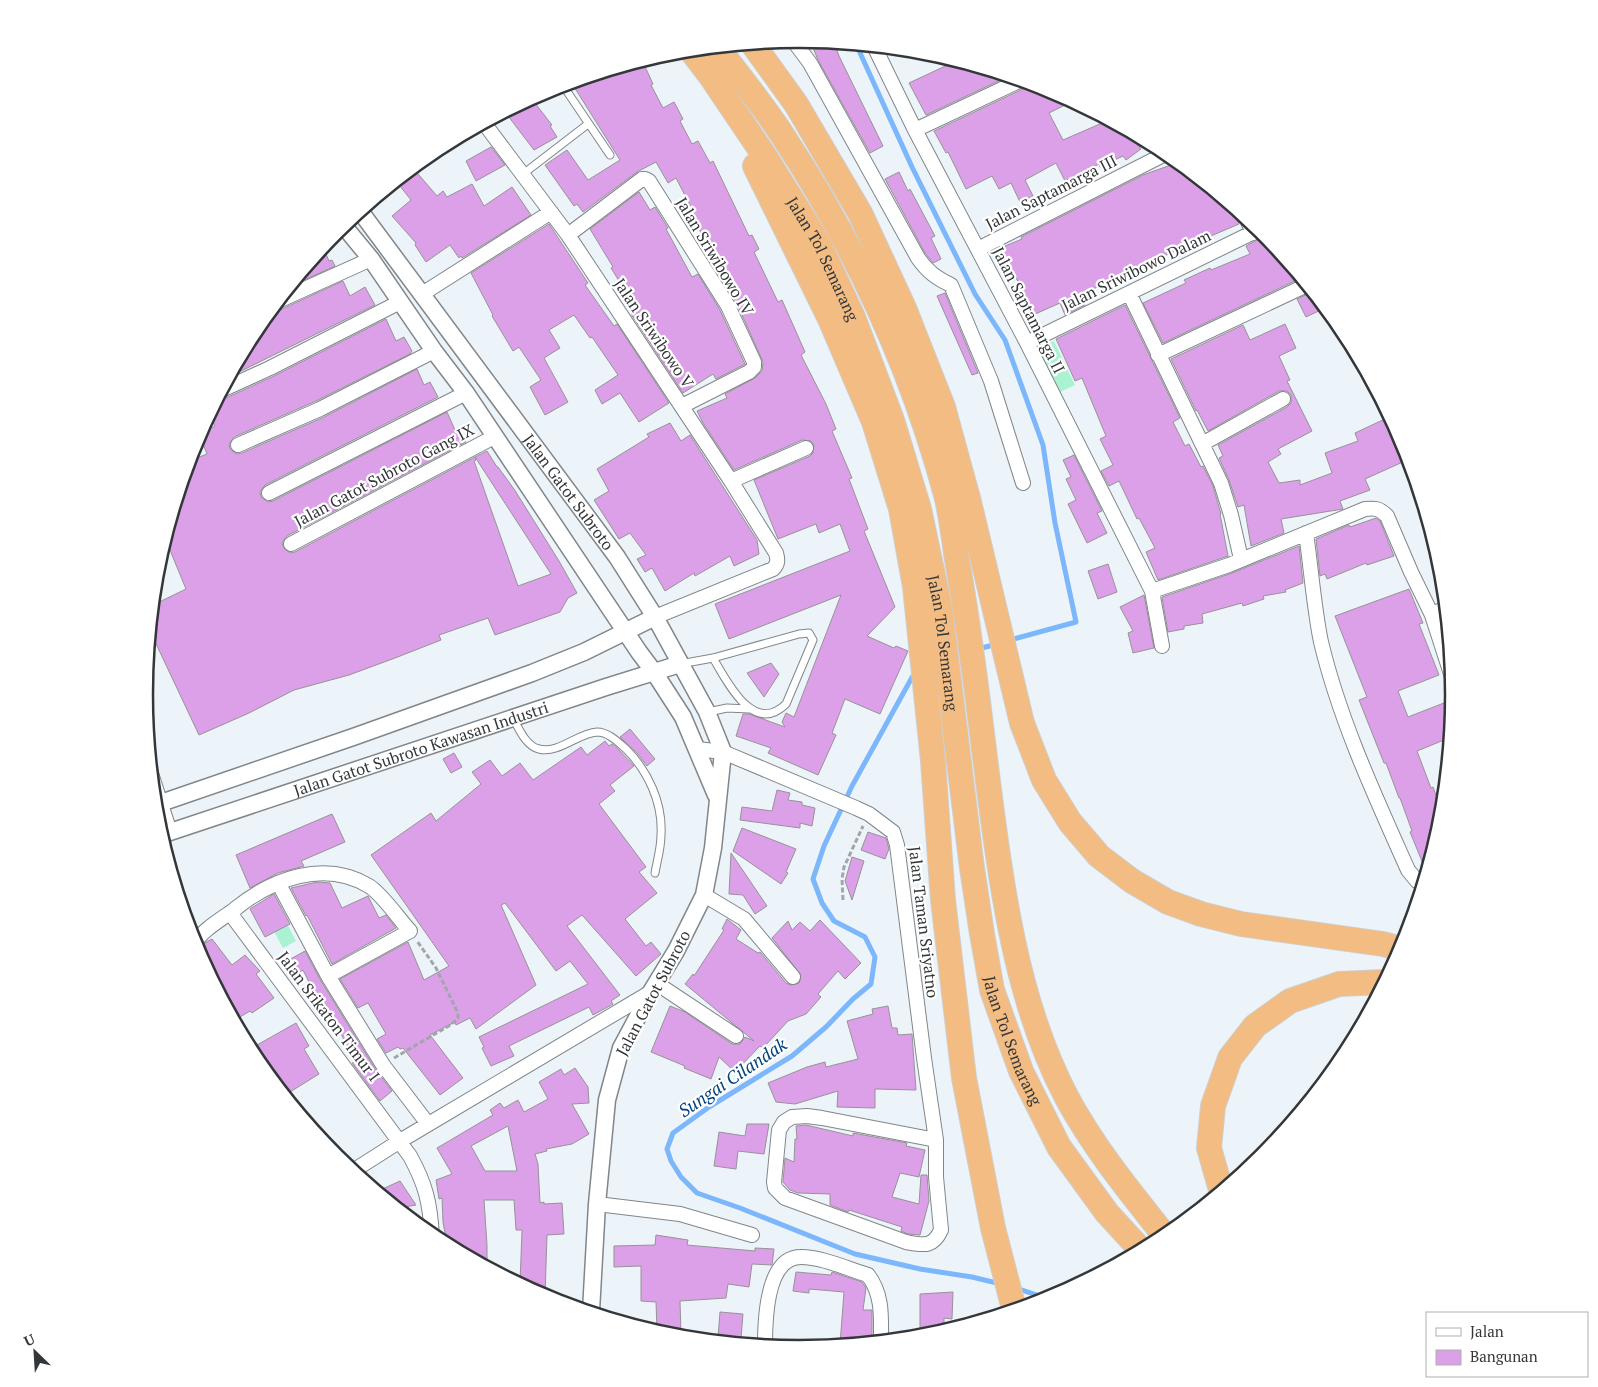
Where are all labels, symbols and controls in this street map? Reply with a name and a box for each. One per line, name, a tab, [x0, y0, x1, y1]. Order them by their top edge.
street label: Jalan Saptamarga III	[982, 149, 1120, 235]
street label: Jalan Sriwibowo IV	[671, 193, 759, 319]
street label: Jalan Tol Semarang	[782, 193, 865, 325]
street label: Jalan Sriwibowo Dalam	[1058, 224, 1214, 316]
street label: Jalan Saptamarga II	[988, 243, 1070, 377]
street label: Jalan Sriwibowo V	[609, 274, 699, 392]
street label: Jalan Gatot Subroto Gang IX	[290, 418, 478, 532]
street label: Jalan Gatot Subroto	[518, 429, 619, 555]
street label: Jalan Tol Semarang	[922, 573, 964, 713]
street label: Jalan Gatot Subroto Kawasan Industri	[291, 696, 551, 801]
street label: Jalan Taman Sriyatno	[904, 845, 944, 999]
street label: Jalan Gatot Subroto	[611, 926, 696, 1060]
street label: Jalan Srikaton Timur I	[273, 947, 385, 1085]
street label: Jalan Tol Semarang	[979, 974, 1048, 1110]
water label: Sungai Cilandak	[673, 1032, 791, 1122]
legend	[1426, 1312, 1588, 1377]
text: Jalan	[1470, 1321, 1504, 1341]
north arrow	[10, 1327, 60, 1377]
text: U	[21, 1329, 38, 1350]
text: Bangunan	[1470, 1346, 1538, 1366]

